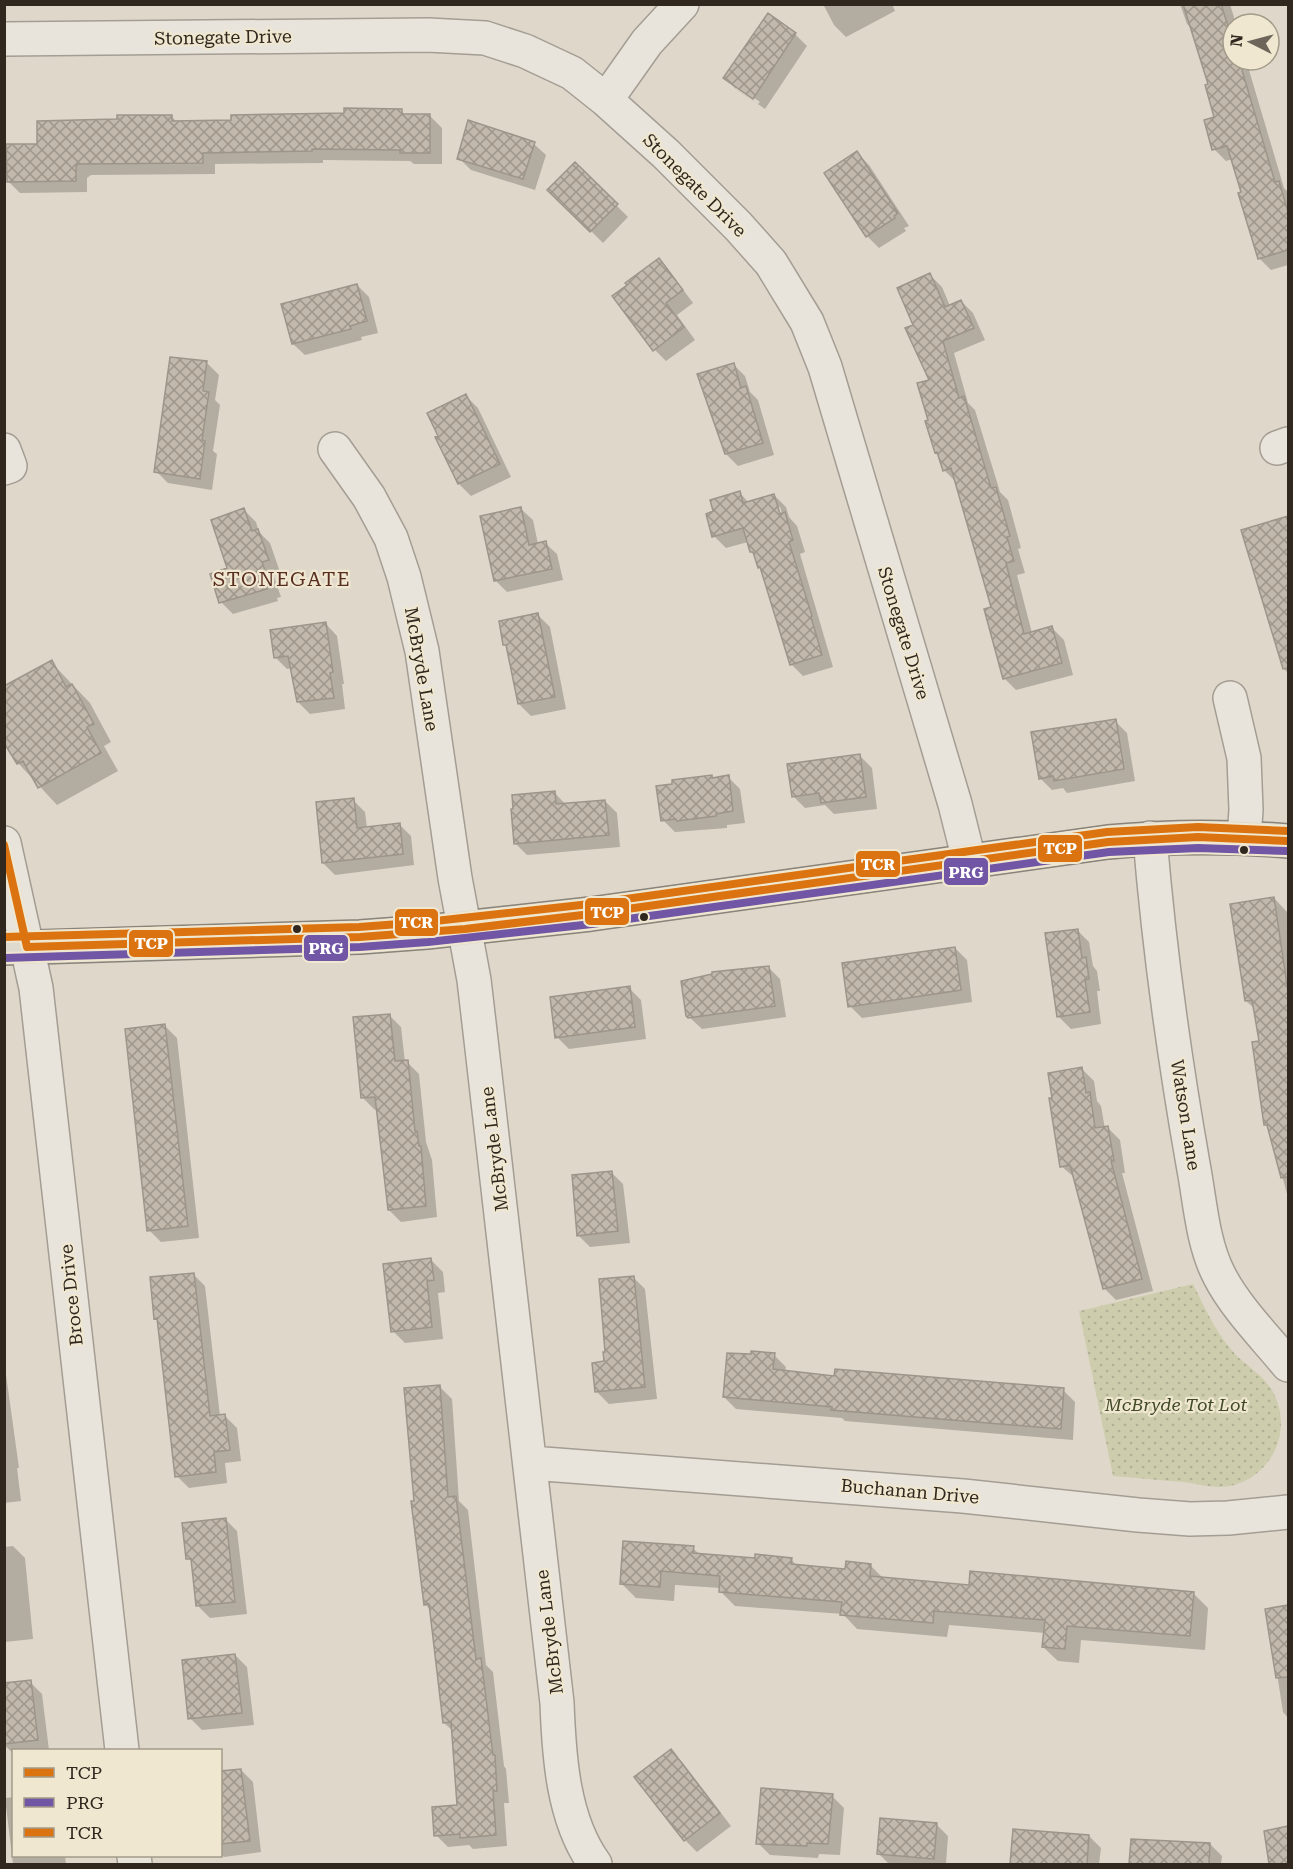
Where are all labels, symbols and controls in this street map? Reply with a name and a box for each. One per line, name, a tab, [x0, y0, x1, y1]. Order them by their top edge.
north arrow	[1221, 12, 1281, 72]
street label: Stonegate Drive	[154, 25, 292, 49]
text: N	[1226, 33, 1247, 48]
street label: Stonegate Drive	[639, 129, 751, 241]
street label: Stonegate Drive	[874, 564, 934, 702]
district label: STONEGATE	[213, 567, 351, 591]
street label: McBryde Lane	[401, 605, 443, 733]
line badge: TCP	[1037, 834, 1083, 863]
text: TCP	[1043, 839, 1077, 858]
unlabelled marker	[1238, 844, 1250, 856]
line badge: TCR	[855, 850, 901, 878]
text: TCR	[861, 855, 895, 874]
line badge: PRG	[943, 857, 989, 886]
text: PRG	[948, 863, 984, 882]
line badge: TCP	[584, 897, 630, 926]
text: TCP	[590, 903, 624, 922]
line badge: TCR	[394, 908, 439, 937]
unlabelled marker	[638, 911, 650, 923]
text: TCR	[399, 913, 433, 932]
unlabelled marker	[291, 923, 303, 935]
line badge: TCP	[128, 929, 174, 958]
text: TCP	[134, 934, 168, 953]
line badge: PRG	[303, 934, 349, 962]
text: PRG	[308, 939, 344, 958]
street label: Watson Lane	[1167, 1058, 1205, 1172]
street label: McBryde Lane	[476, 1085, 512, 1213]
street label: Broce Drive	[55, 1243, 87, 1347]
park label: McBryde Tot Lot	[1104, 1394, 1247, 1415]
street label: Buchanan Drive	[840, 1474, 980, 1508]
street label: McBryde Lane	[531, 1568, 567, 1696]
legend	[12, 1749, 222, 1857]
text: TCP	[66, 1762, 102, 1783]
text: PRG	[66, 1792, 104, 1813]
text: TCR	[66, 1822, 104, 1843]

